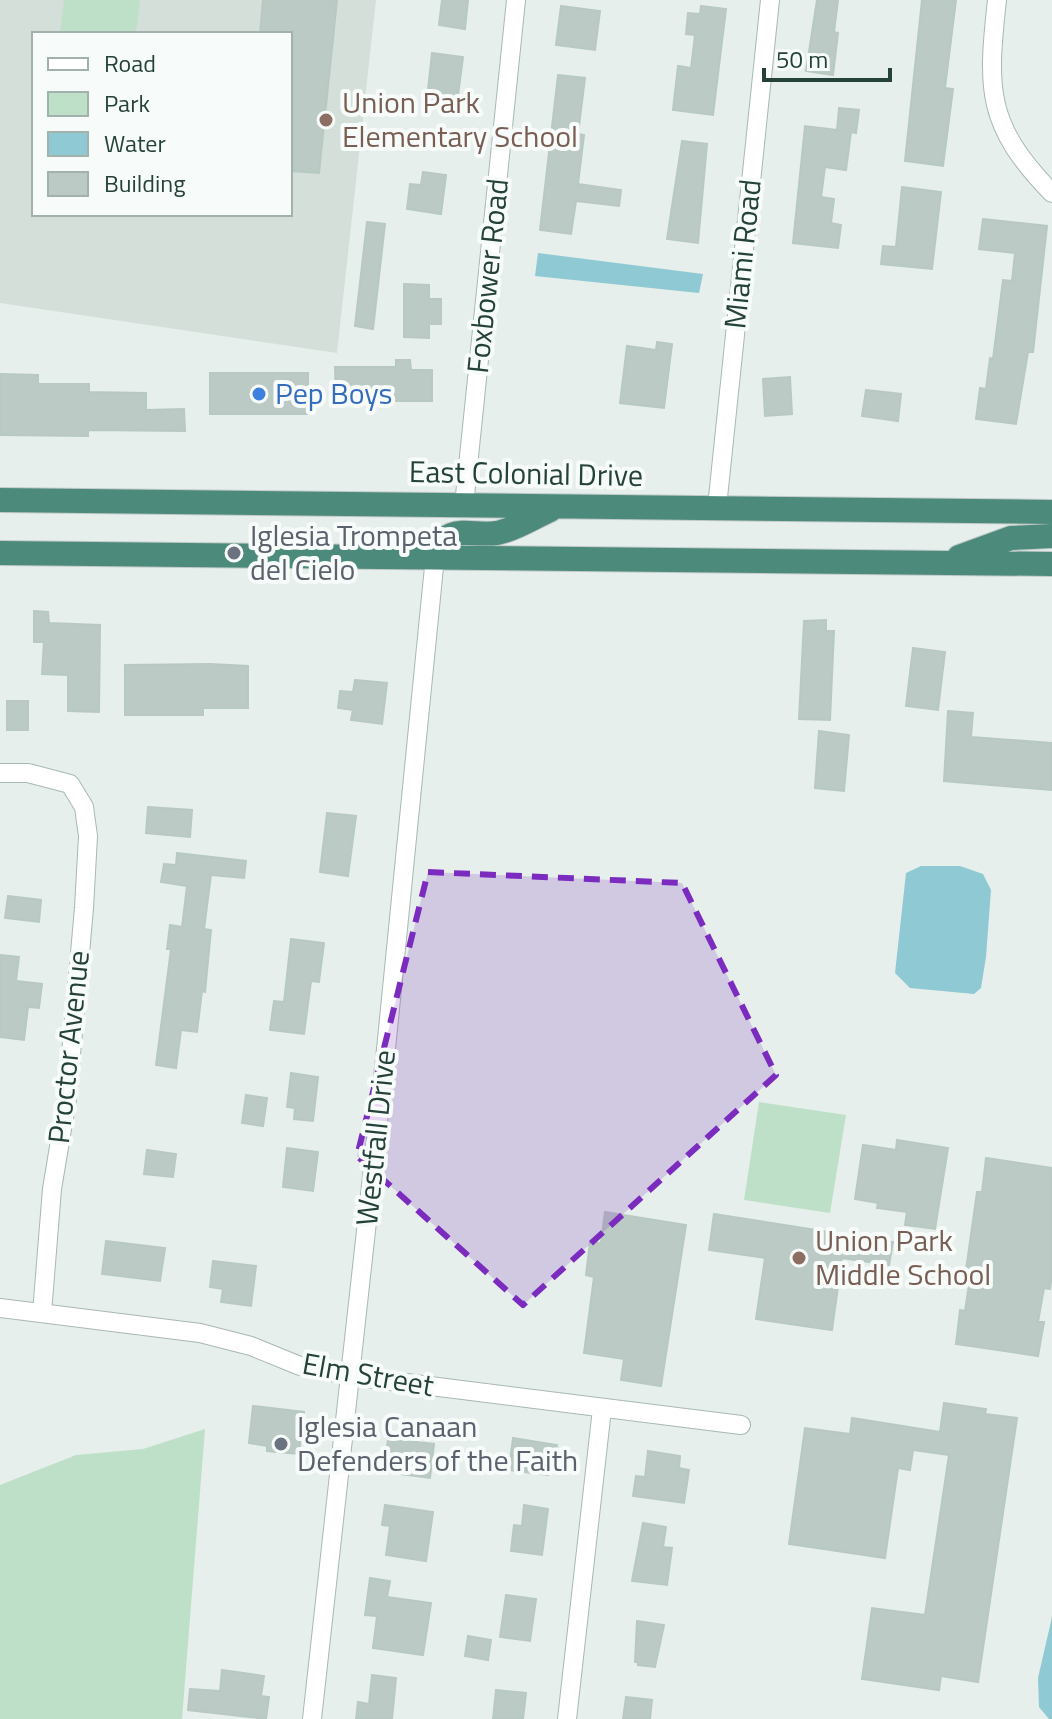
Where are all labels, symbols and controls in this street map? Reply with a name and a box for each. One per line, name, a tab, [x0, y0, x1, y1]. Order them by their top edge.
legend	[32, 32, 292, 216]
scale bar	[764, 32, 890, 82]
text: 50 m	[776, 41, 828, 77]
text: Road	[104, 45, 156, 81]
place label: Union Park Elementary School	[342, 79, 578, 159]
text: Park	[104, 85, 150, 121]
marker: Union Park Elementary School	[317, 111, 335, 129]
text: Water	[104, 125, 166, 161]
text: Building	[104, 165, 186, 201]
street label: Foxbower Road	[454, 176, 520, 376]
street label: Miami Road	[711, 177, 773, 331]
place label: Pep Boys	[275, 370, 392, 416]
marker: Pep Boys	[250, 385, 268, 403]
street label: East Colonial Drive	[409, 448, 643, 498]
place label: Iglesia Trompeta del Cielo	[250, 512, 457, 592]
marker: Iglesia Trompeta del Cielo	[225, 544, 243, 562]
street label: Proctor Avenue	[35, 948, 101, 1146]
street label: Westfall Drive	[343, 1048, 407, 1228]
place label: Union Park Middle School	[815, 1217, 991, 1297]
marker: Union Park Middle School	[790, 1249, 808, 1267]
street label: Elm Street	[299, 1340, 438, 1408]
place label: Iglesia Canaan Defenders of the Faith	[297, 1403, 578, 1483]
marker: Iglesia Canaan Defenders of the Faith	[272, 1435, 290, 1453]

